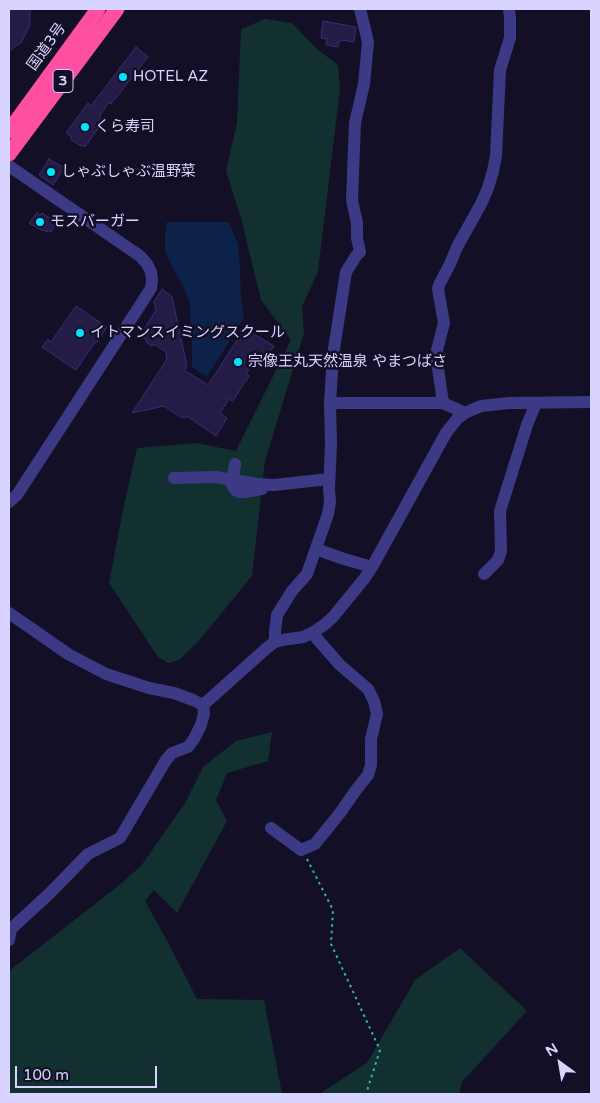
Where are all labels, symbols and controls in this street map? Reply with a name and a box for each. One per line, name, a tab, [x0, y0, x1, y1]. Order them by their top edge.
street label: 国道3号	[24, 20, 70, 74]
place label: HOTEL AZ	[133, 68, 208, 86]
road number: 3	[53, 70, 73, 92]
marker: HOTEL AZ	[117, 71, 129, 83]
place label: くら寿司	[95, 118, 155, 136]
marker: くら寿司	[79, 121, 91, 133]
place label: しゃぶしゃぶ温野菜	[61, 163, 196, 181]
marker: しゃぶしゃぶ温野菜	[45, 166, 57, 178]
place label: モスバーガー	[50, 213, 140, 231]
marker: モスバーガー	[34, 216, 46, 228]
place label: イトマンスイミングスクール	[90, 324, 285, 342]
marker: イトマンスイミングスクール	[74, 327, 86, 339]
place label: 宗像王丸天然温泉 やまつばさ	[248, 353, 447, 371]
marker: 宗像王丸天然温泉 やまつばさ	[232, 356, 244, 368]
north arrow	[535, 1038, 585, 1088]
text: N	[543, 1040, 561, 1060]
scale bar	[18, 1056, 160, 1088]
text: 100 m	[23, 1066, 69, 1084]

